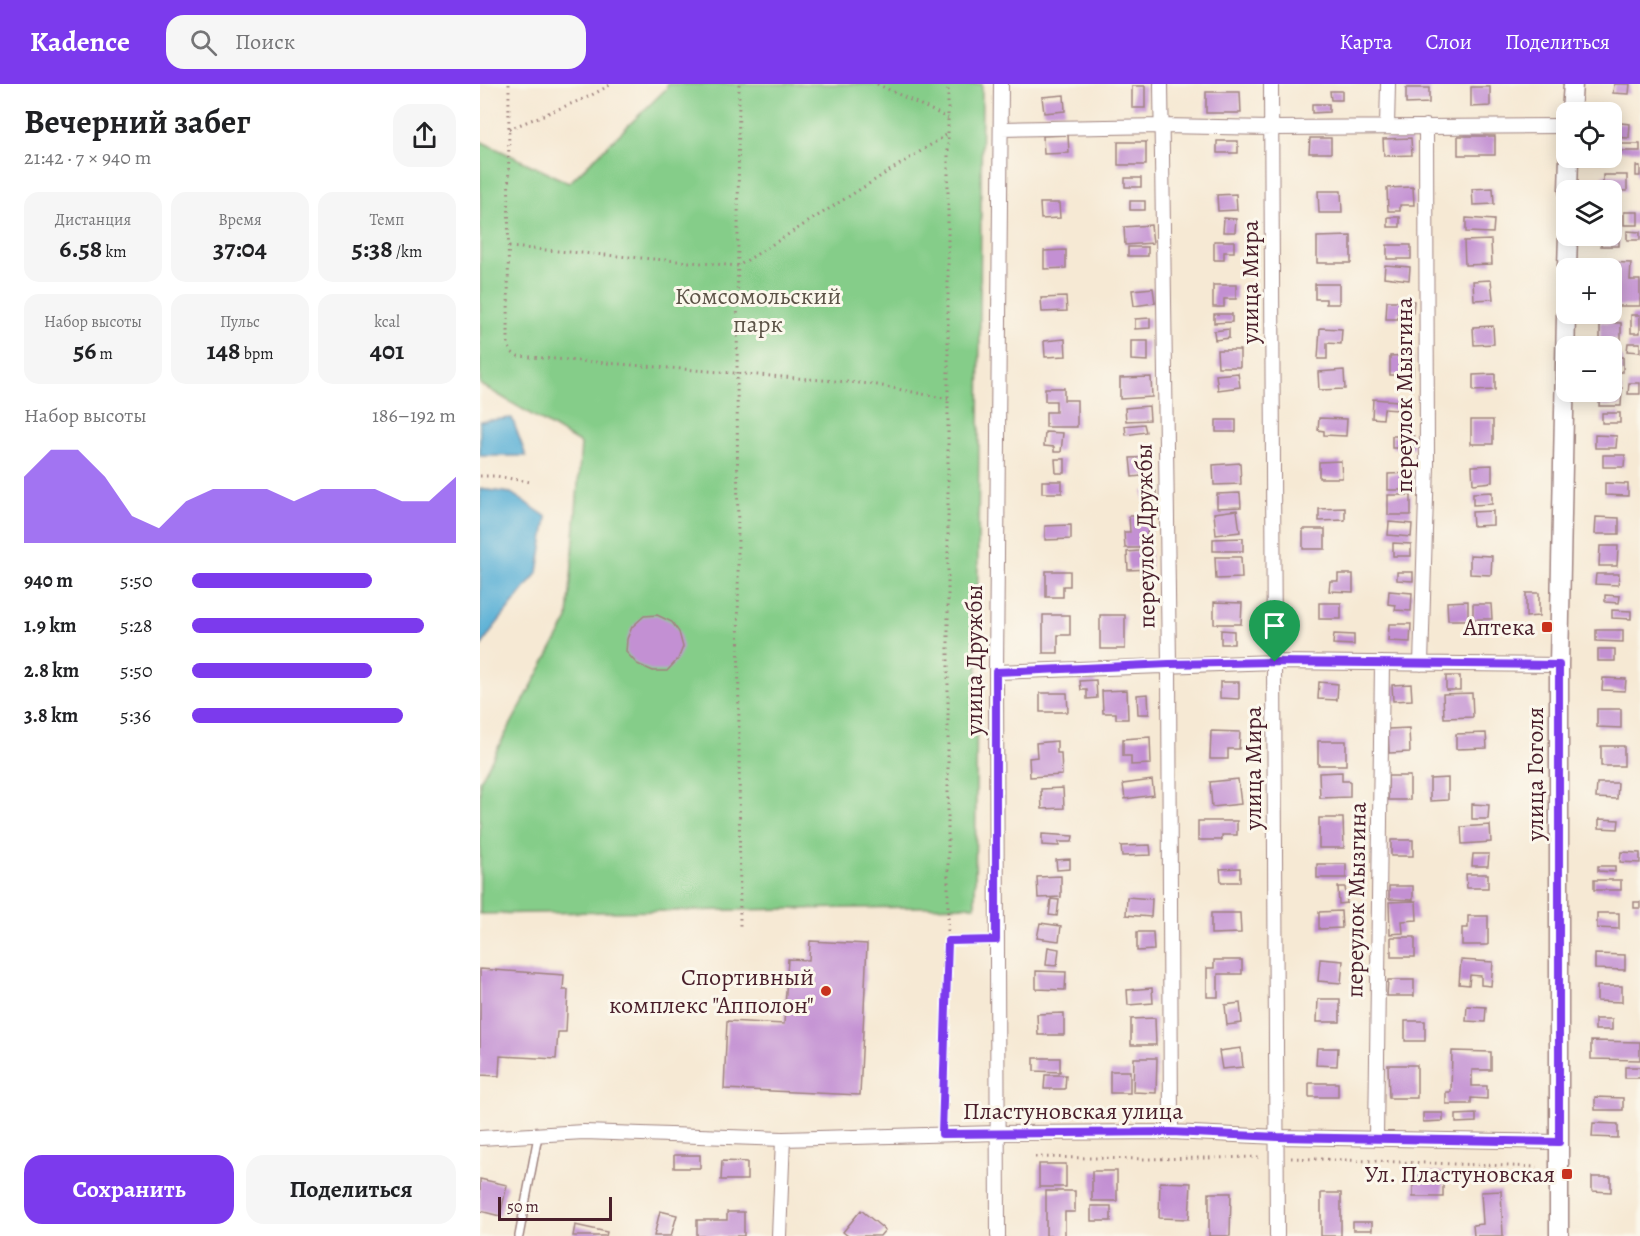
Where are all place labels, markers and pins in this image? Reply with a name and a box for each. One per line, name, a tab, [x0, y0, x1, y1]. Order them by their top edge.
pin	[1249, 600, 1300, 662]
place label: Аптека	[1462, 611, 1535, 643]
marker: Аптека	[1540, 620, 1554, 634]
place label: Спортивный комплекс "Апполон"	[609, 961, 814, 1021]
marker: Спортивный комплекс "Апполон"	[819, 984, 833, 998]
place label: Ул. Пластуновская	[1365, 1158, 1555, 1190]
marker: Ул. Пластуновская	[1560, 1167, 1574, 1181]

